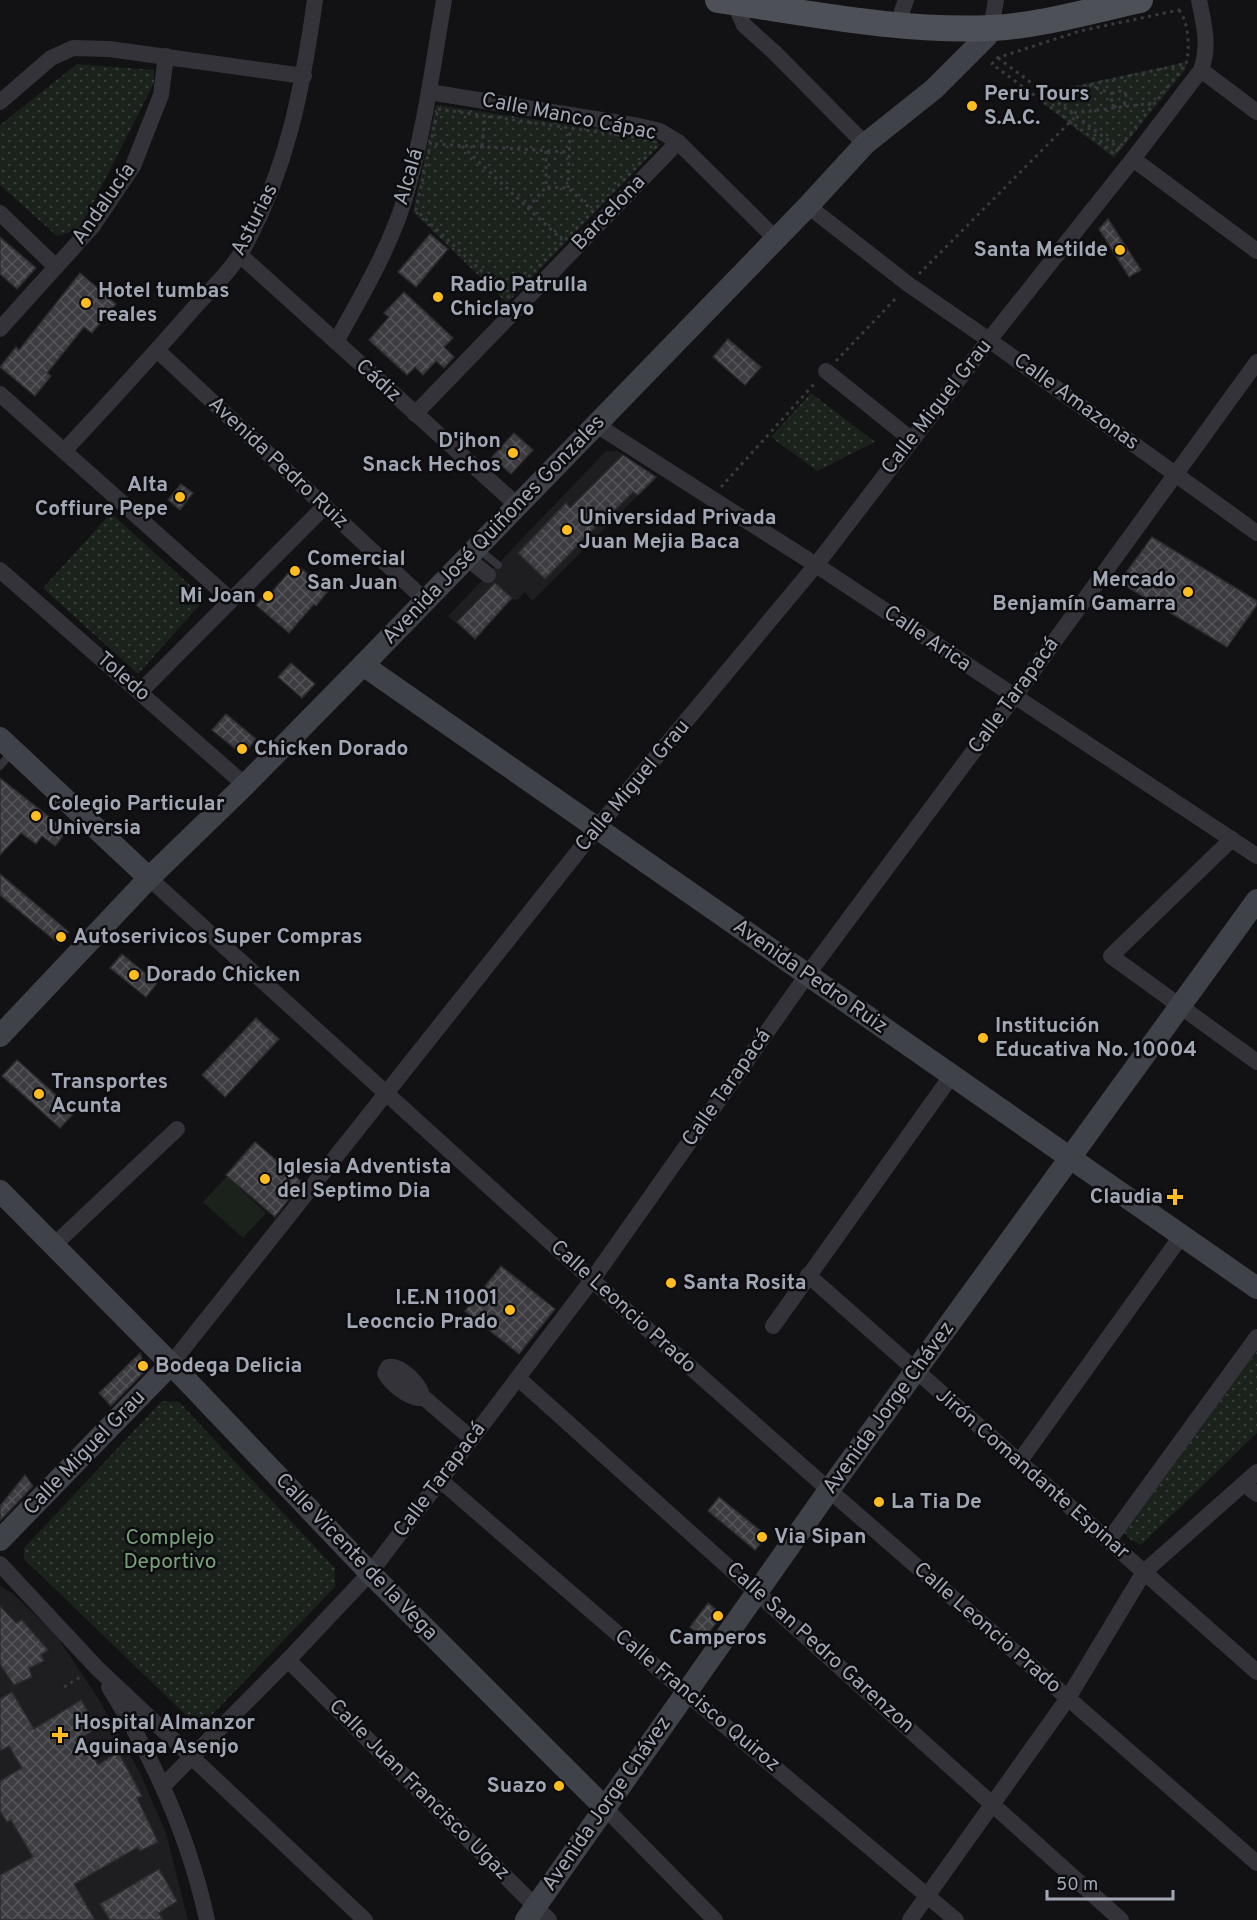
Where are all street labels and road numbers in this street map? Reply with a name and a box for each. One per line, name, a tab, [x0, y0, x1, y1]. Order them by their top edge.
street label: Calle Manco Cápac	[479, 87, 659, 147]
street label: Alcalá	[388, 146, 430, 208]
street label: Andalucía	[66, 158, 142, 250]
street label: Barcelona	[566, 169, 652, 257]
street label: Asturias	[225, 179, 285, 261]
street label: Calle Miguel Grau	[876, 334, 998, 480]
street label: Calle Amazonas	[1008, 347, 1144, 457]
street label: Cádiz	[350, 353, 406, 409]
street label: Avenida Pedro Ruiz	[202, 391, 354, 535]
street label: Avenida José Quiñones Gonzales	[377, 409, 611, 651]
street label: Calle Arica	[878, 600, 976, 678]
street label: Calle Tarapacá	[963, 632, 1065, 760]
street label: Toledo	[90, 646, 156, 708]
street label: Calle Miguel Grau	[570, 714, 696, 858]
street label: Avenida Pedro Ruiz	[727, 914, 893, 1040]
street label: Calle Tarapacá	[677, 1024, 777, 1152]
street label: Calle Leoncio Prado	[544, 1234, 702, 1380]
street label: Avenida Jorge Chávez	[817, 1316, 961, 1500]
street label: Jirón Comandante Espinar	[929, 1382, 1135, 1566]
street label: Calle Miguel Grau	[18, 1384, 152, 1522]
street label: Calle Tarapacá	[388, 1417, 492, 1543]
street label: Calle Vicente de la Vega	[269, 1467, 443, 1647]
street label: Calle San Pedro Garenzon	[720, 1556, 920, 1740]
street label: Calle Leoncio Prado	[907, 1556, 1067, 1700]
street label: Calle Francisco Quiroz	[609, 1624, 785, 1778]
street label: Calle Juan Francisco Ugaz	[323, 1694, 515, 1886]
street label: Avenida Jorge Chávez	[536, 1711, 678, 1897]

